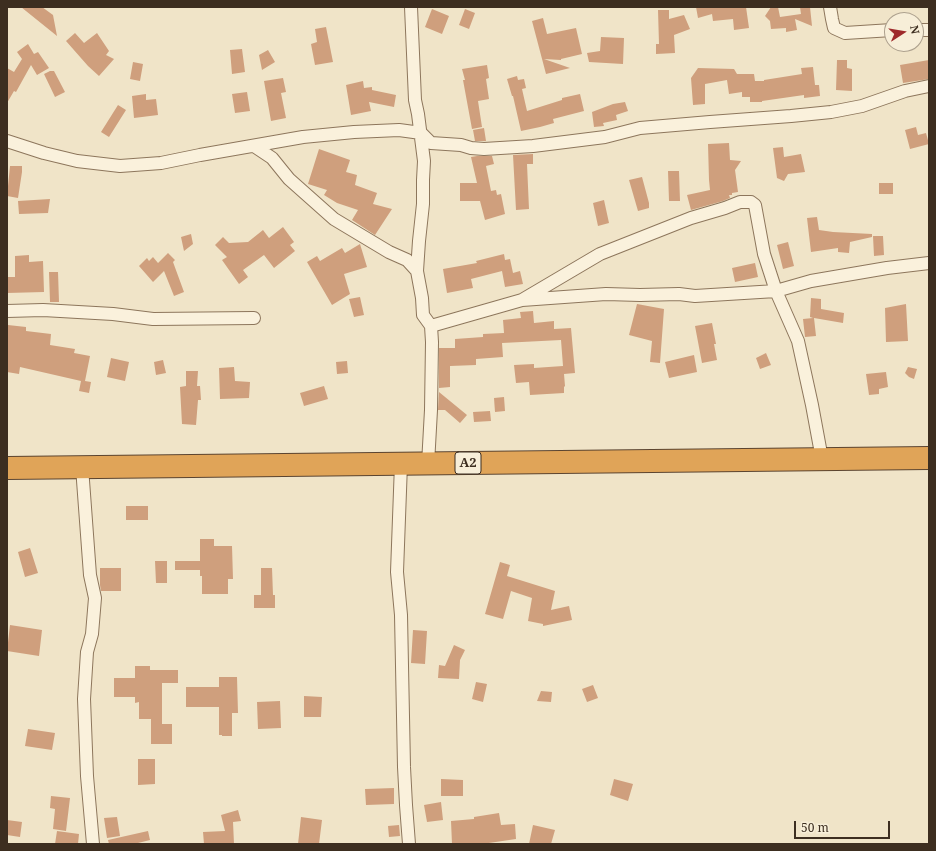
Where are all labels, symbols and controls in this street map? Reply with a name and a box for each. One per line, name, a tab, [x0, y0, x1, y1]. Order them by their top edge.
north arrow	[884, 12, 924, 52]
text: N	[907, 24, 923, 35]
road number: A2	[455, 452, 481, 474]
scale bar	[796, 813, 892, 839]
text: 50 m	[801, 819, 829, 836]

